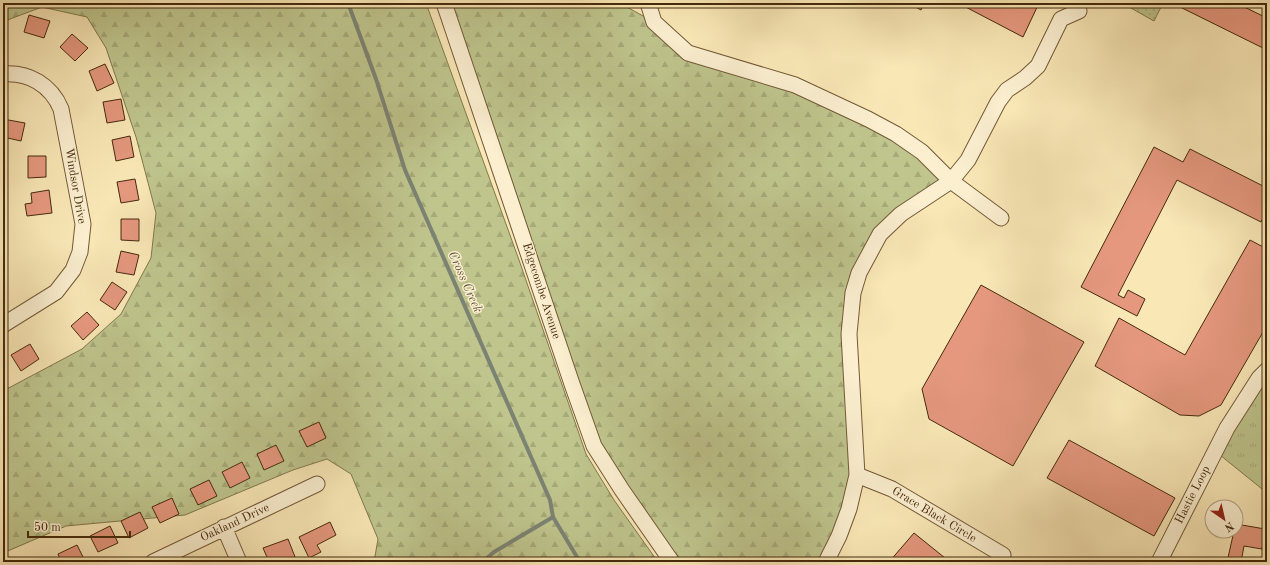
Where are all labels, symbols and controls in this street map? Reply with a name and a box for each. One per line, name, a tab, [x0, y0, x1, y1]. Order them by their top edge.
street label: Windsor Drive	[62, 147, 88, 225]
street label: Edgecombe Avenue	[520, 241, 562, 341]
water label: Cross Creek	[446, 249, 484, 315]
street label: Hastie Loop	[1173, 464, 1213, 526]
street label: Grace Black Circle	[890, 485, 979, 545]
north arrow	[1204, 499, 1244, 539]
street label: Oakland Drive	[199, 502, 272, 544]
scale bar	[28, 513, 130, 539]
text: N	[1222, 519, 1235, 533]
text: 50 m	[34, 521, 61, 534]

